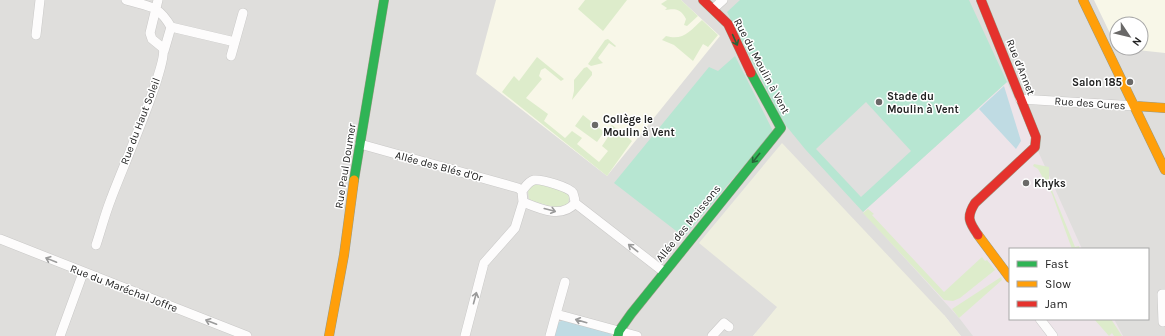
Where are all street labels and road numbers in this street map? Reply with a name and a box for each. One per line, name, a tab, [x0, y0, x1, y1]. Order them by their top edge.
street label: Rue du Moulin à Vent	[731, 16, 792, 116]
street label: Rue d'Annet	[1003, 37, 1038, 97]
street label: Rue du Haut Soleil	[118, 76, 163, 166]
street label: Rue des Cures	[1054, 95, 1126, 112]
street label: Rue Paul Doumer	[332, 123, 359, 210]
street label: Allée des Blés d'Or	[394, 149, 484, 184]
street label: Allée des Moissons	[653, 182, 724, 265]
street label: Rue du Maréchal Joffre	[68, 262, 180, 315]

